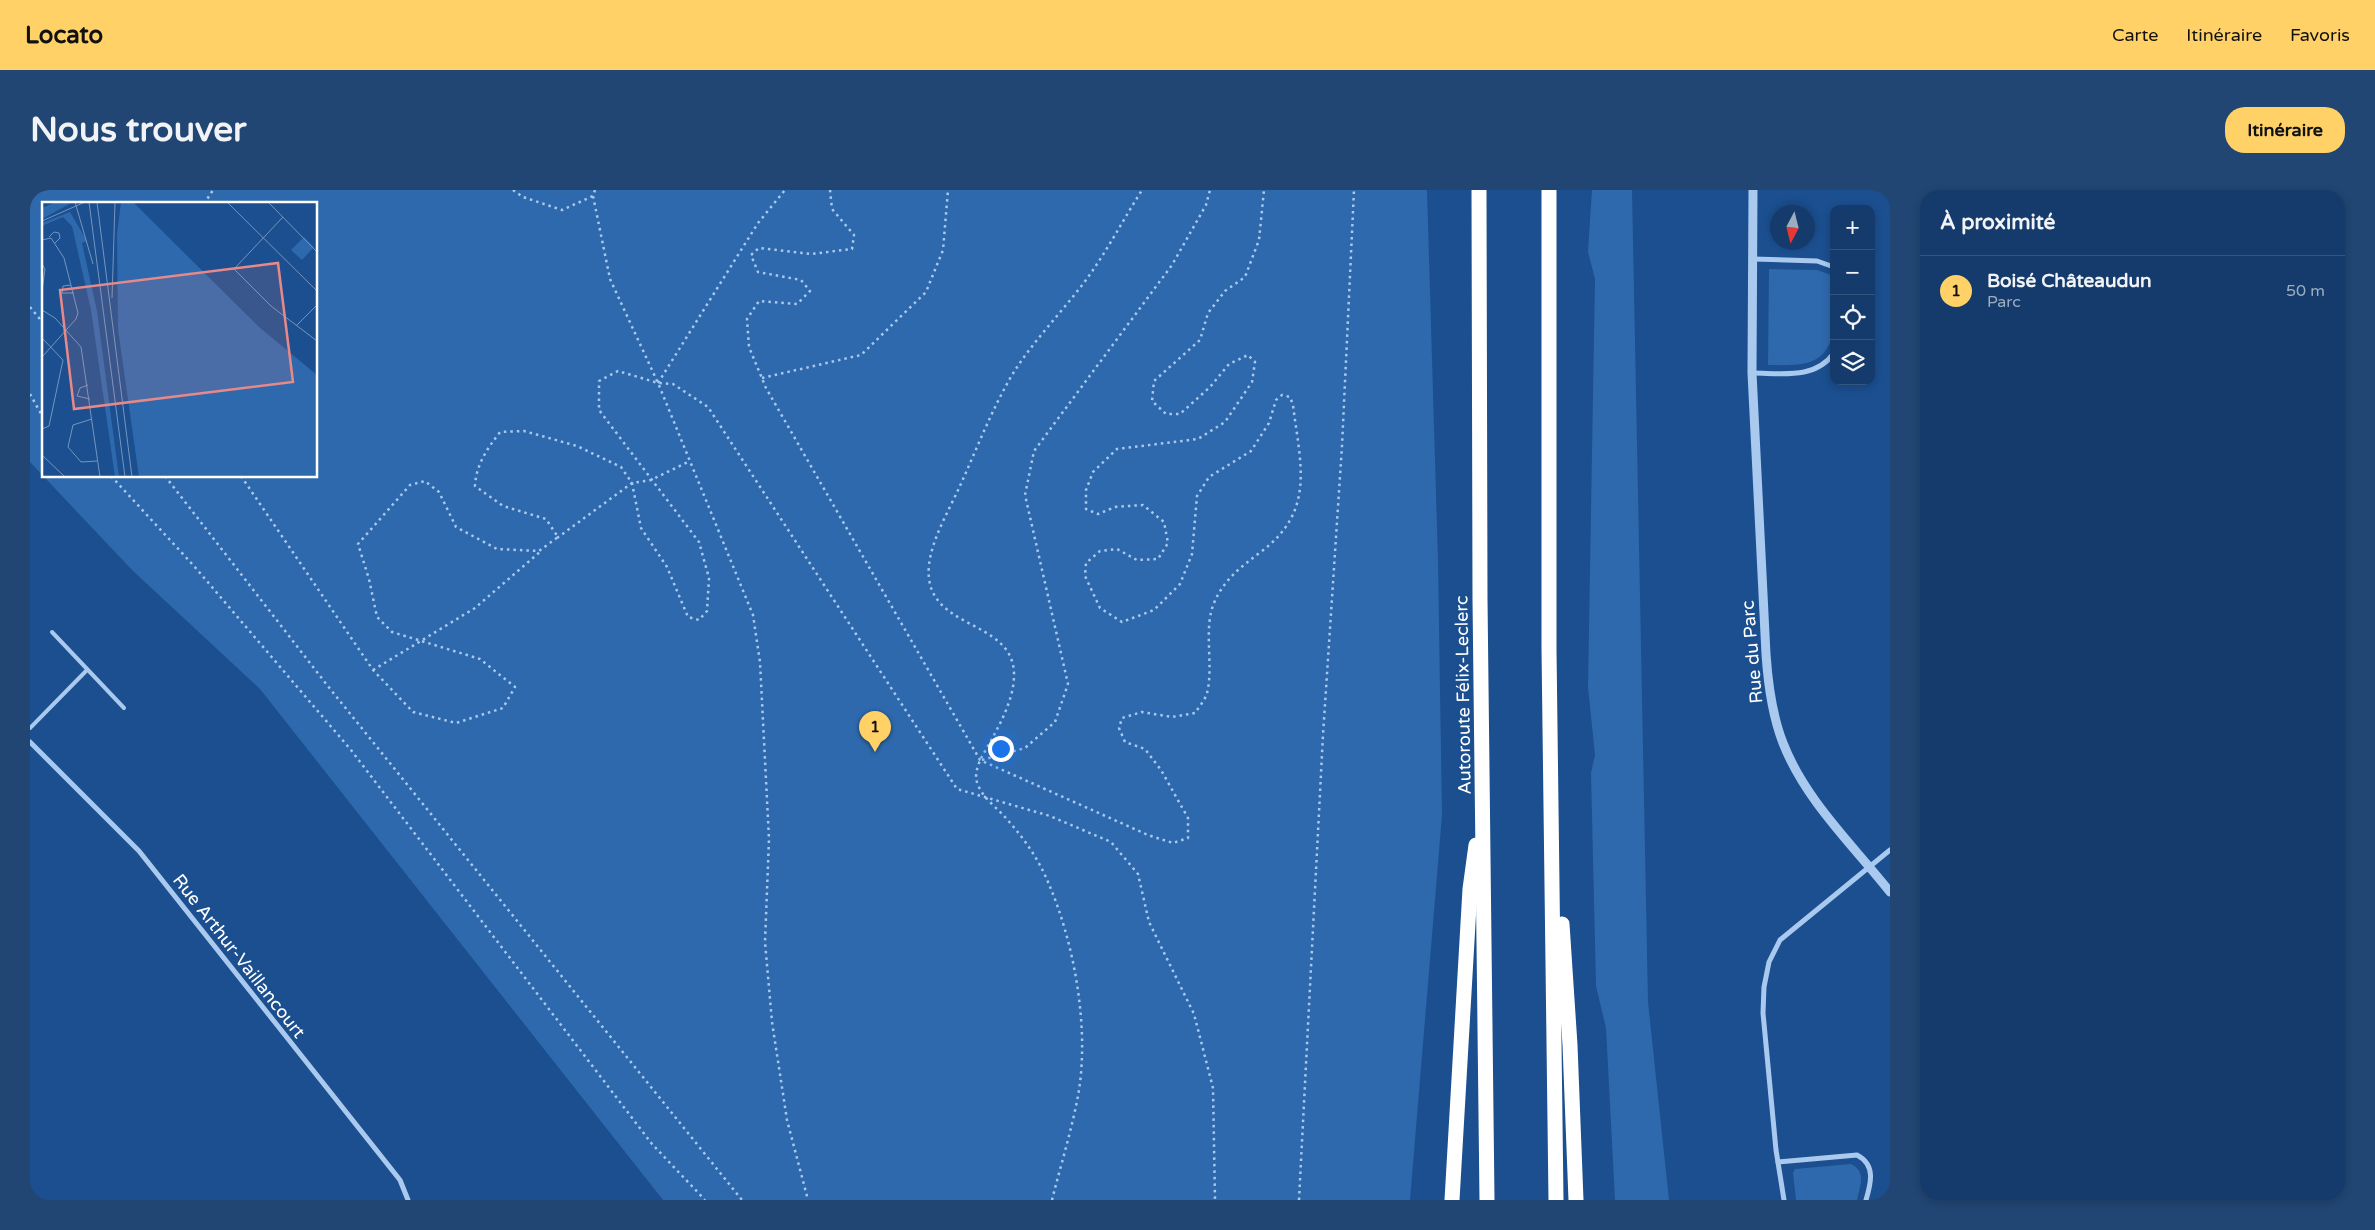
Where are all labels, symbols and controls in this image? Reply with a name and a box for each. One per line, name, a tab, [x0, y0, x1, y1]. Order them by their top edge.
text: Locato	[25, 21, 103, 50]
text: Carte	[2112, 24, 2158, 46]
text: Itinéraire	[2186, 24, 2262, 46]
text: Favoris	[2290, 24, 2350, 46]
button: Itinéraire	[2225, 107, 2345, 153]
text: Nous trouver	[30, 109, 246, 151]
inset map	[42, 202, 318, 478]
north arrow	[1770, 205, 1815, 250]
map controls	[1830, 205, 1875, 385]
button: +	[1830, 205, 1875, 250]
text: À proximité	[1940, 210, 2055, 235]
button: −	[1830, 250, 1875, 295]
text: Boisé Châteaudun	[1987, 270, 2152, 292]
text: 1	[1951, 281, 1961, 301]
text: 50 m	[2286, 281, 2325, 301]
text: Parc	[1987, 292, 2021, 312]
button: locate	[1830, 295, 1875, 340]
button: layers	[1830, 340, 1875, 385]
street label: Autoroute Félix-Leclerc	[1450, 595, 1476, 795]
street label: Rue du Parc	[1737, 599, 1767, 705]
pin: 1	[859, 711, 891, 752]
your location	[988, 736, 1014, 762]
street label: Rue Arthur-Vaillancourt	[168, 869, 310, 1043]

